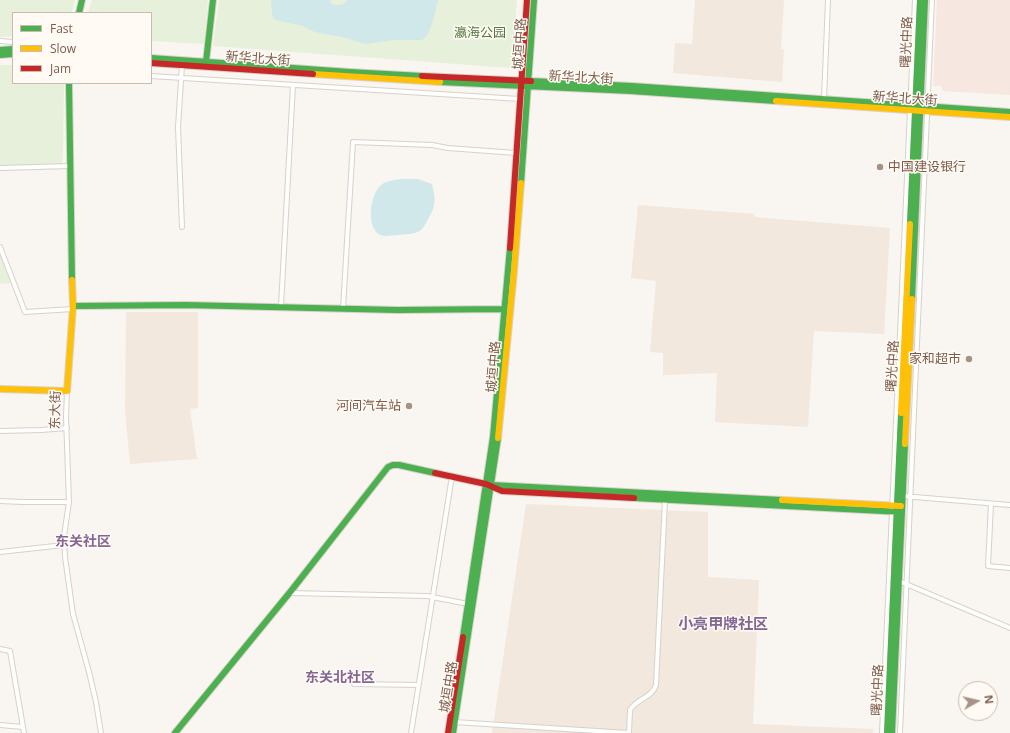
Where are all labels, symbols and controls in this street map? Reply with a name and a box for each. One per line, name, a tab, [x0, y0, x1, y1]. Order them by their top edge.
legend	[12, 12, 152, 84]
street label: 曙光中路	[898, 16, 916, 68]
street label: 城垣中路	[510, 18, 530, 70]
text: Fast	[50, 20, 73, 37]
park label: 瀛海公园	[454, 25, 506, 41]
text: Slow	[50, 40, 76, 57]
street label: 新华北大街	[225, 49, 291, 69]
text: Jam	[50, 60, 71, 77]
street label: 新华北大街	[548, 69, 614, 87]
street label: 新华北大街	[872, 89, 938, 109]
place label: 中国建设银行	[888, 159, 966, 175]
marker: 中国建设银行	[875, 162, 885, 172]
street label: 城垣中路	[484, 340, 504, 394]
street label: 曙光中路	[884, 340, 902, 392]
place label: 家和超市	[909, 351, 961, 367]
marker: 家和超市	[964, 354, 974, 364]
street label: 东大街	[48, 390, 64, 430]
place label: 河间汽车站	[336, 398, 401, 414]
marker: 河间汽车站	[404, 401, 414, 411]
district label: 东关社区	[55, 534, 111, 550]
district label: 小亮甲牌社区	[678, 616, 768, 634]
street label: 城垣中路	[437, 660, 461, 714]
street label: 曙光中路	[869, 664, 887, 716]
district label: 东关北社区	[305, 670, 375, 686]
north arrow	[958, 681, 998, 721]
text: N	[981, 694, 997, 705]

